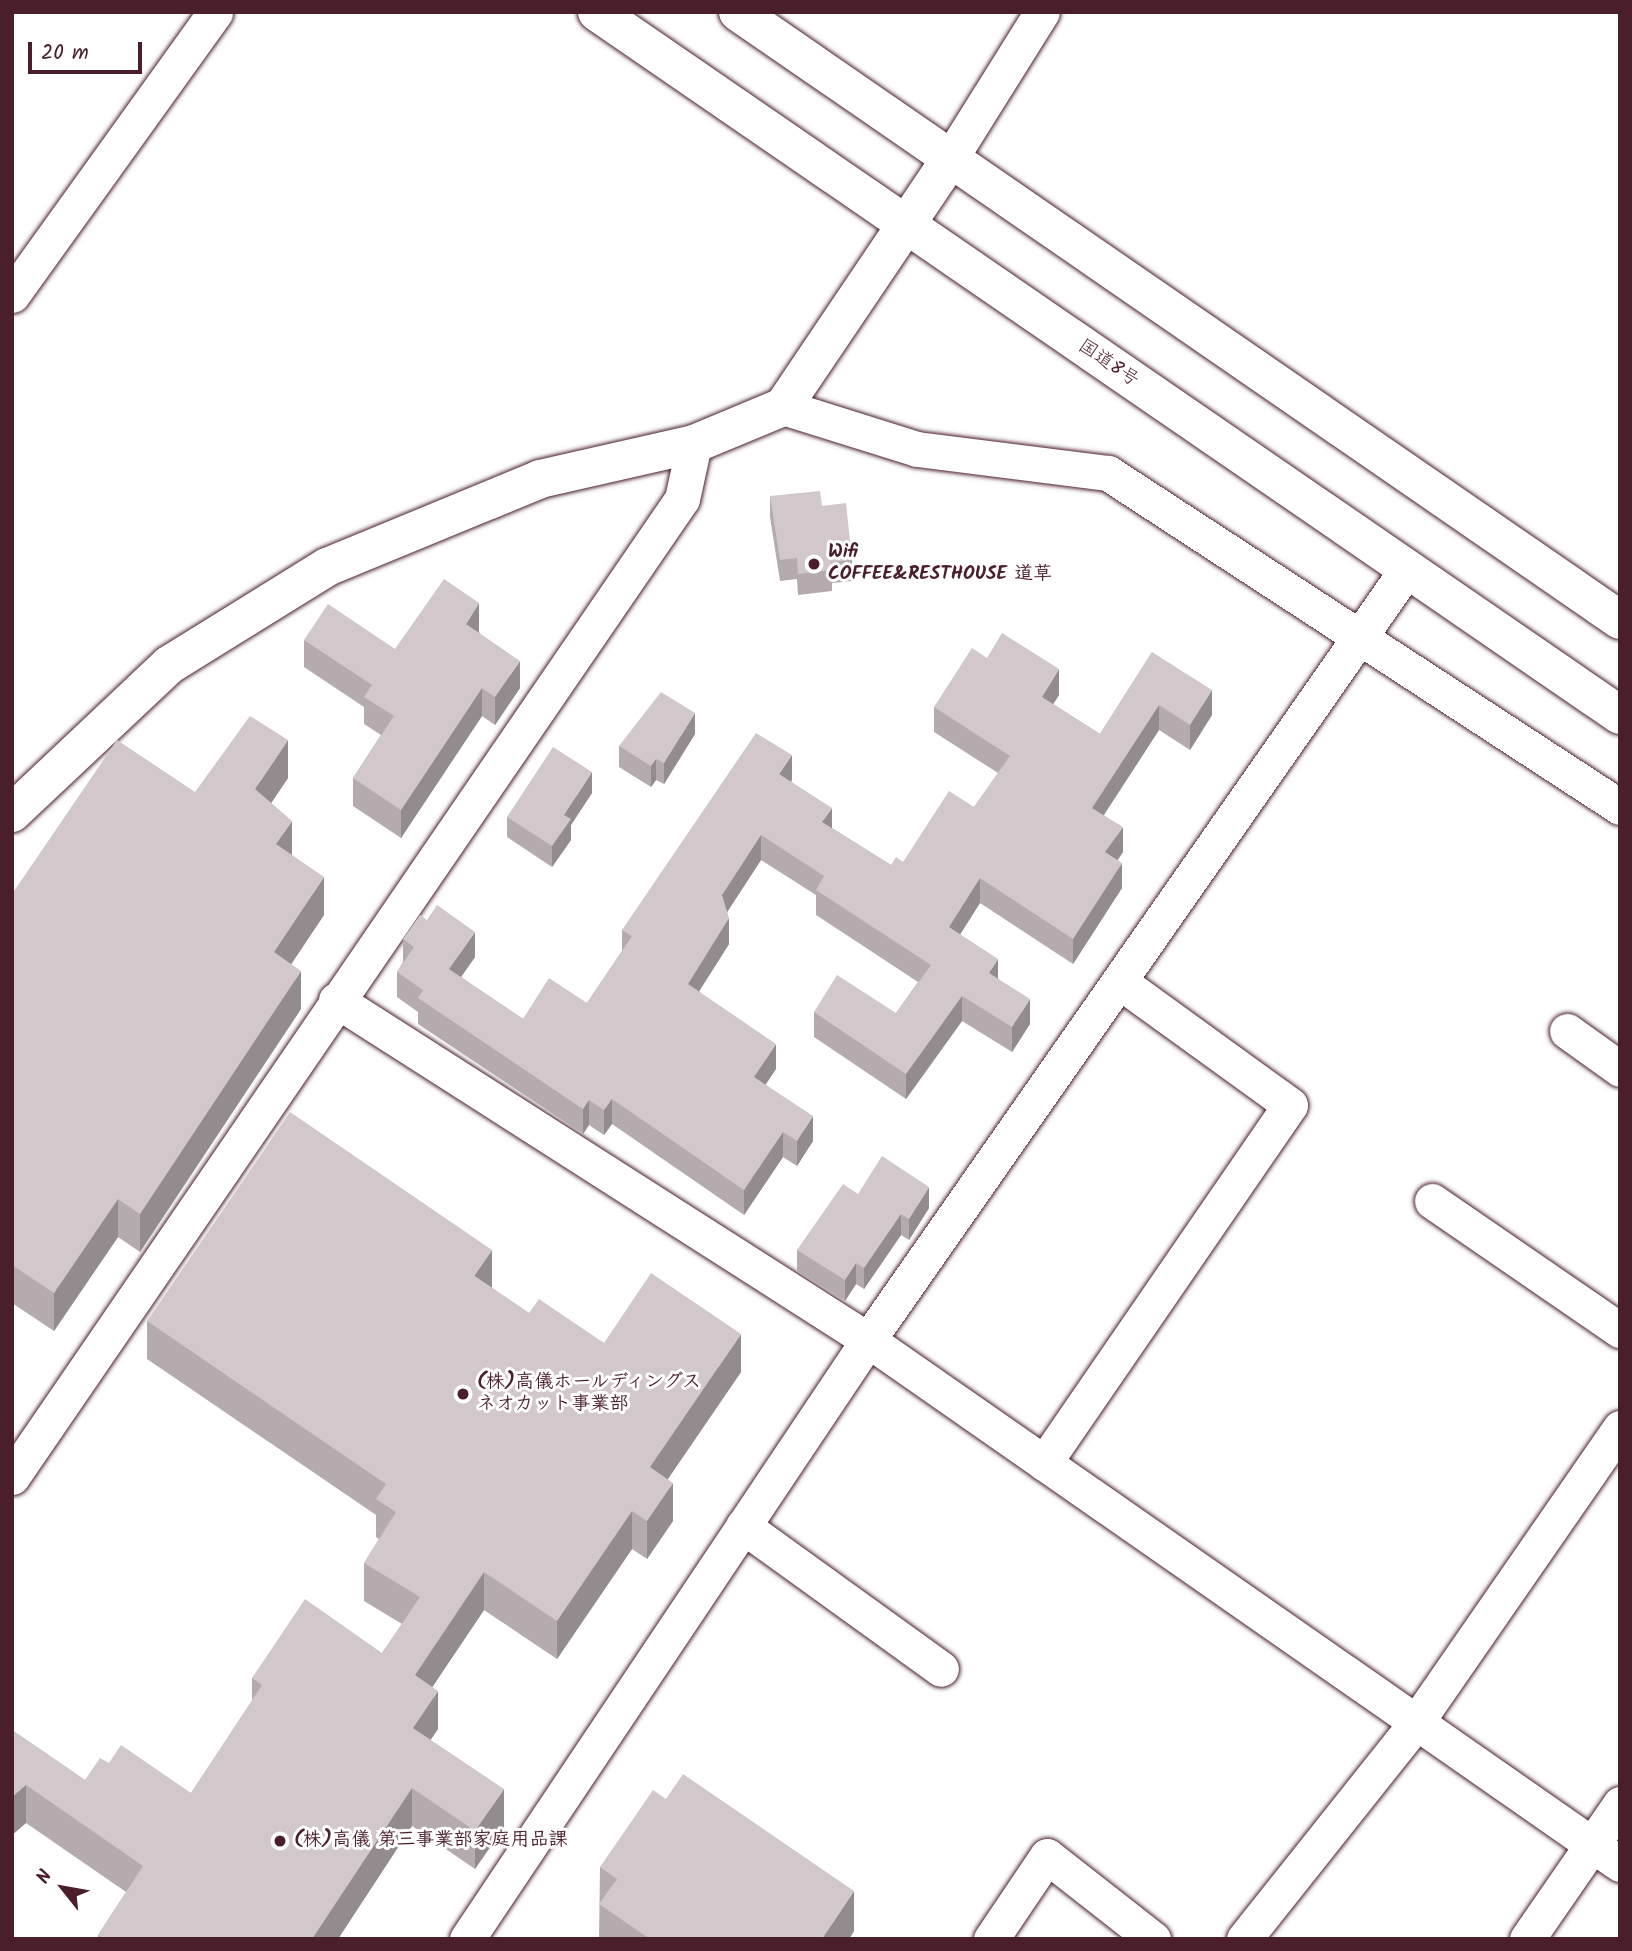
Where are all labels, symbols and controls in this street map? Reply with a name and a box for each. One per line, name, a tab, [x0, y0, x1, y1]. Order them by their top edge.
scale bar	[32, 28, 145, 72]
text: 20 m	[41, 37, 89, 70]
street label: 国道8号	[1073, 335, 1143, 393]
place label: Wifi COFFEE&RESTHOUSE 道草	[828, 542, 1052, 586]
marker: Wifi COFFEE&RESTHOUSE 道草	[806, 556, 822, 572]
place label: (株)高儀ホールディングス ネオカット事業部	[477, 1372, 705, 1416]
marker: (株)高儀ホールディングス ネオカット事業部	[455, 1386, 471, 1402]
place label: (株)高儀 第三事業部家庭用品課	[294, 1830, 567, 1852]
marker: (株)高儀 第三事業部家庭用品課	[272, 1833, 288, 1849]
north arrow	[28, 1853, 98, 1923]
text: N	[29, 1864, 61, 1890]

